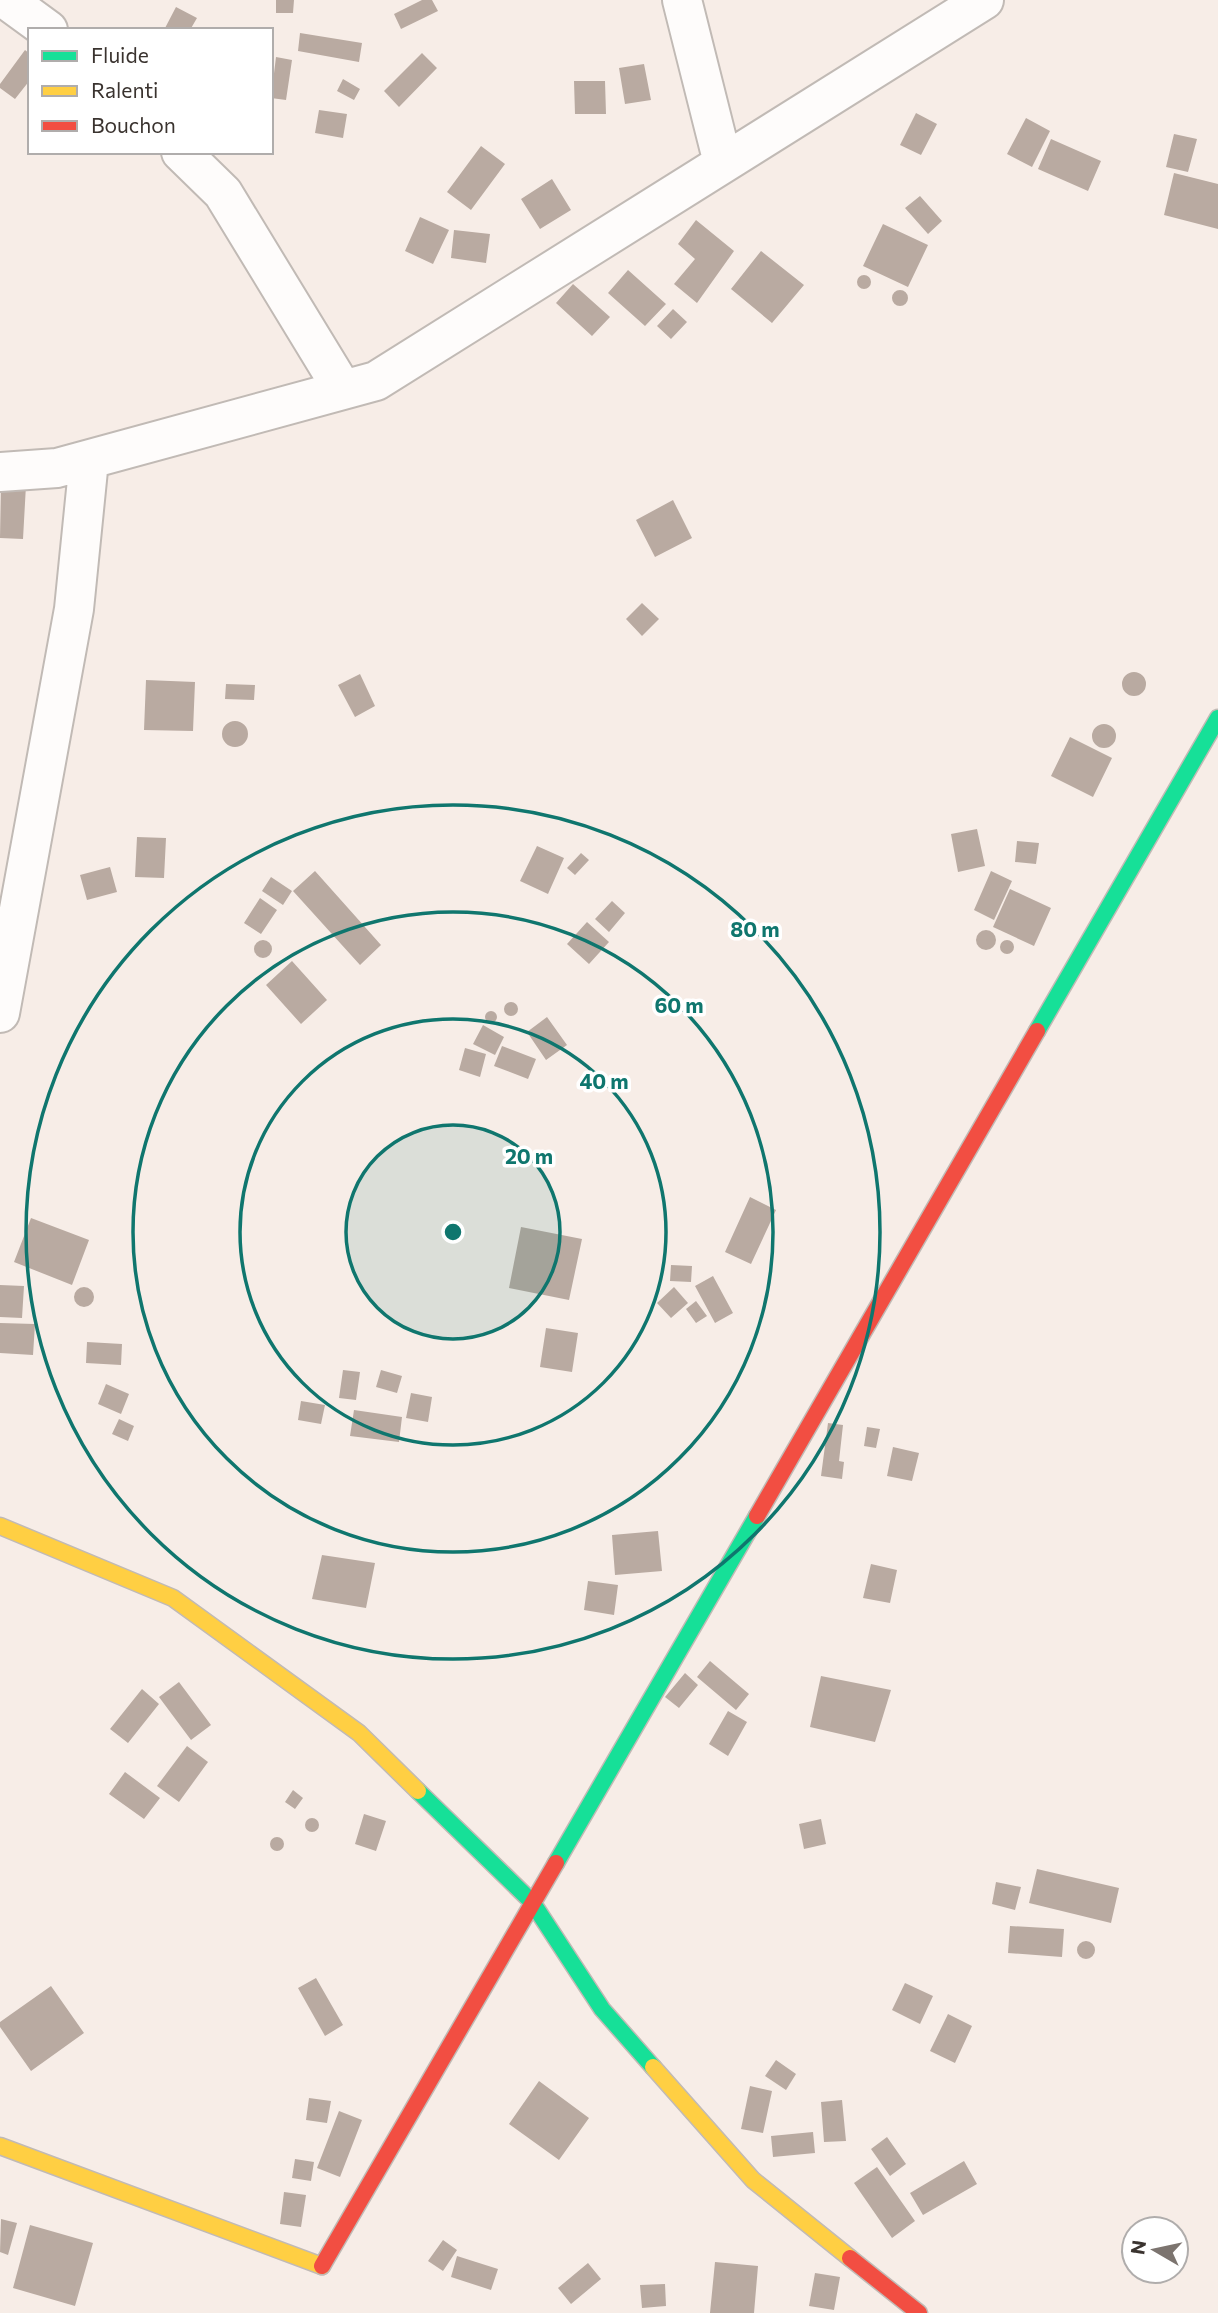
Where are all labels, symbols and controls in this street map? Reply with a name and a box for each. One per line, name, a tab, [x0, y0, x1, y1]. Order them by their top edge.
legend	[28, 28, 273, 154]
text: Fluide	[91, 42, 149, 67]
text: Ralenti	[91, 77, 158, 102]
text: Bouchon	[91, 112, 176, 137]
text: 80 m	[730, 916, 780, 941]
text: 60 m	[654, 992, 704, 1017]
text: 40 m	[579, 1068, 629, 1093]
text: 20 m	[505, 1143, 553, 1168]
centre of rings	[441, 1220, 465, 1244]
north arrow	[1120, 2215, 1190, 2285]
text: N	[1125, 2238, 1150, 2256]

